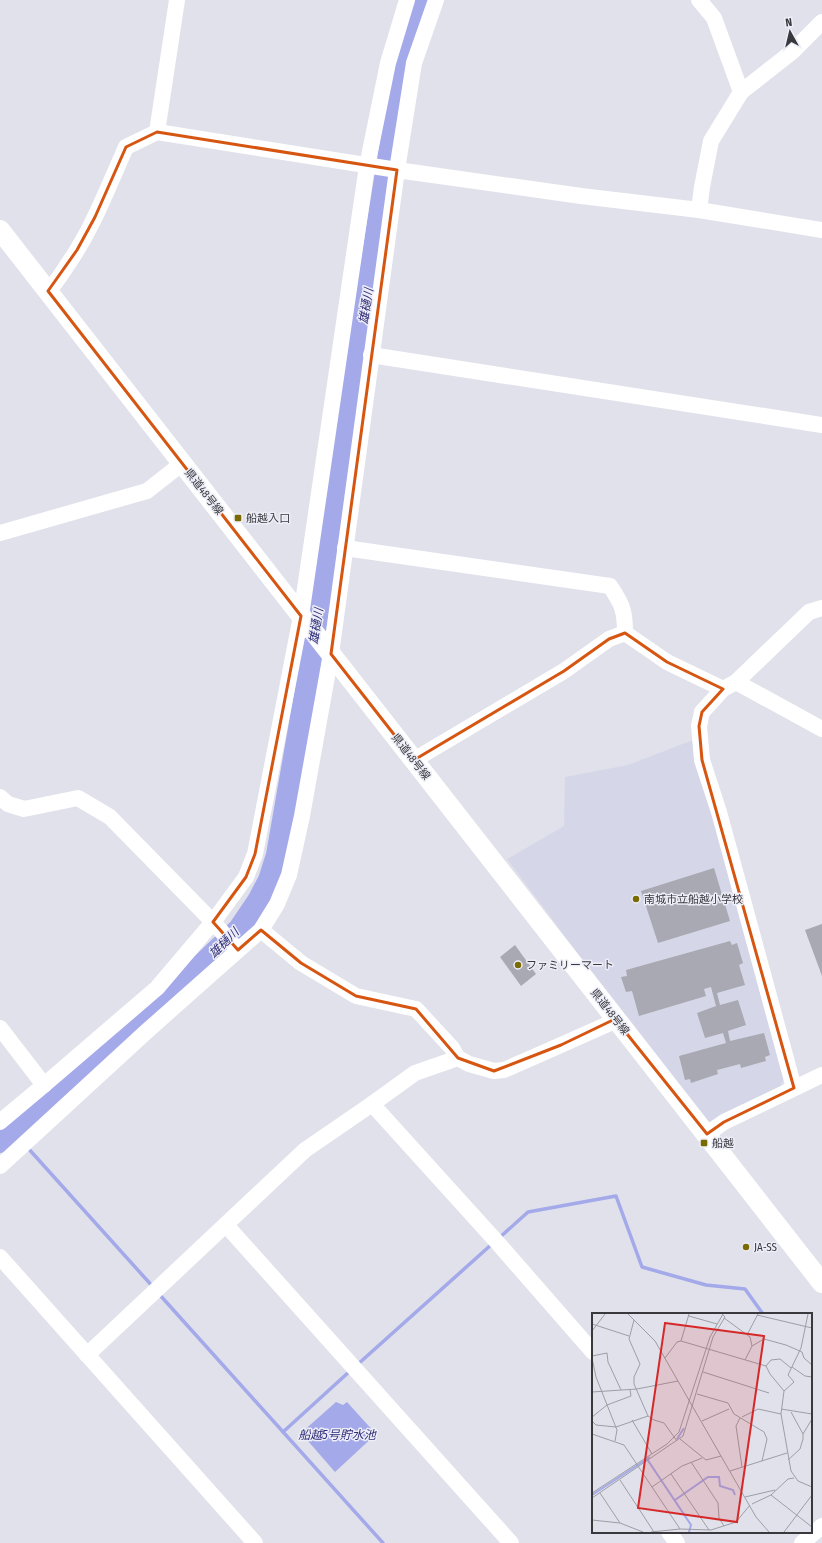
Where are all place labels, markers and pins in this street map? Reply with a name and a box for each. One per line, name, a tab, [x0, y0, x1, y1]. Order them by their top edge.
place label: 船越入口	[246, 512, 290, 525]
marker: 船越入口	[233, 513, 243, 523]
place label: 南城市立船越小学校	[644, 893, 743, 906]
marker: 南城市立船越小学校	[631, 894, 641, 904]
place label: ファミリーマート	[526, 959, 614, 972]
marker: ファミリーマート	[513, 960, 523, 970]
place label: 船越	[712, 1137, 734, 1150]
marker: 船越	[699, 1138, 709, 1148]
place label: JA-SS	[754, 1241, 778, 1254]
marker: JA-SS	[741, 1242, 751, 1252]

